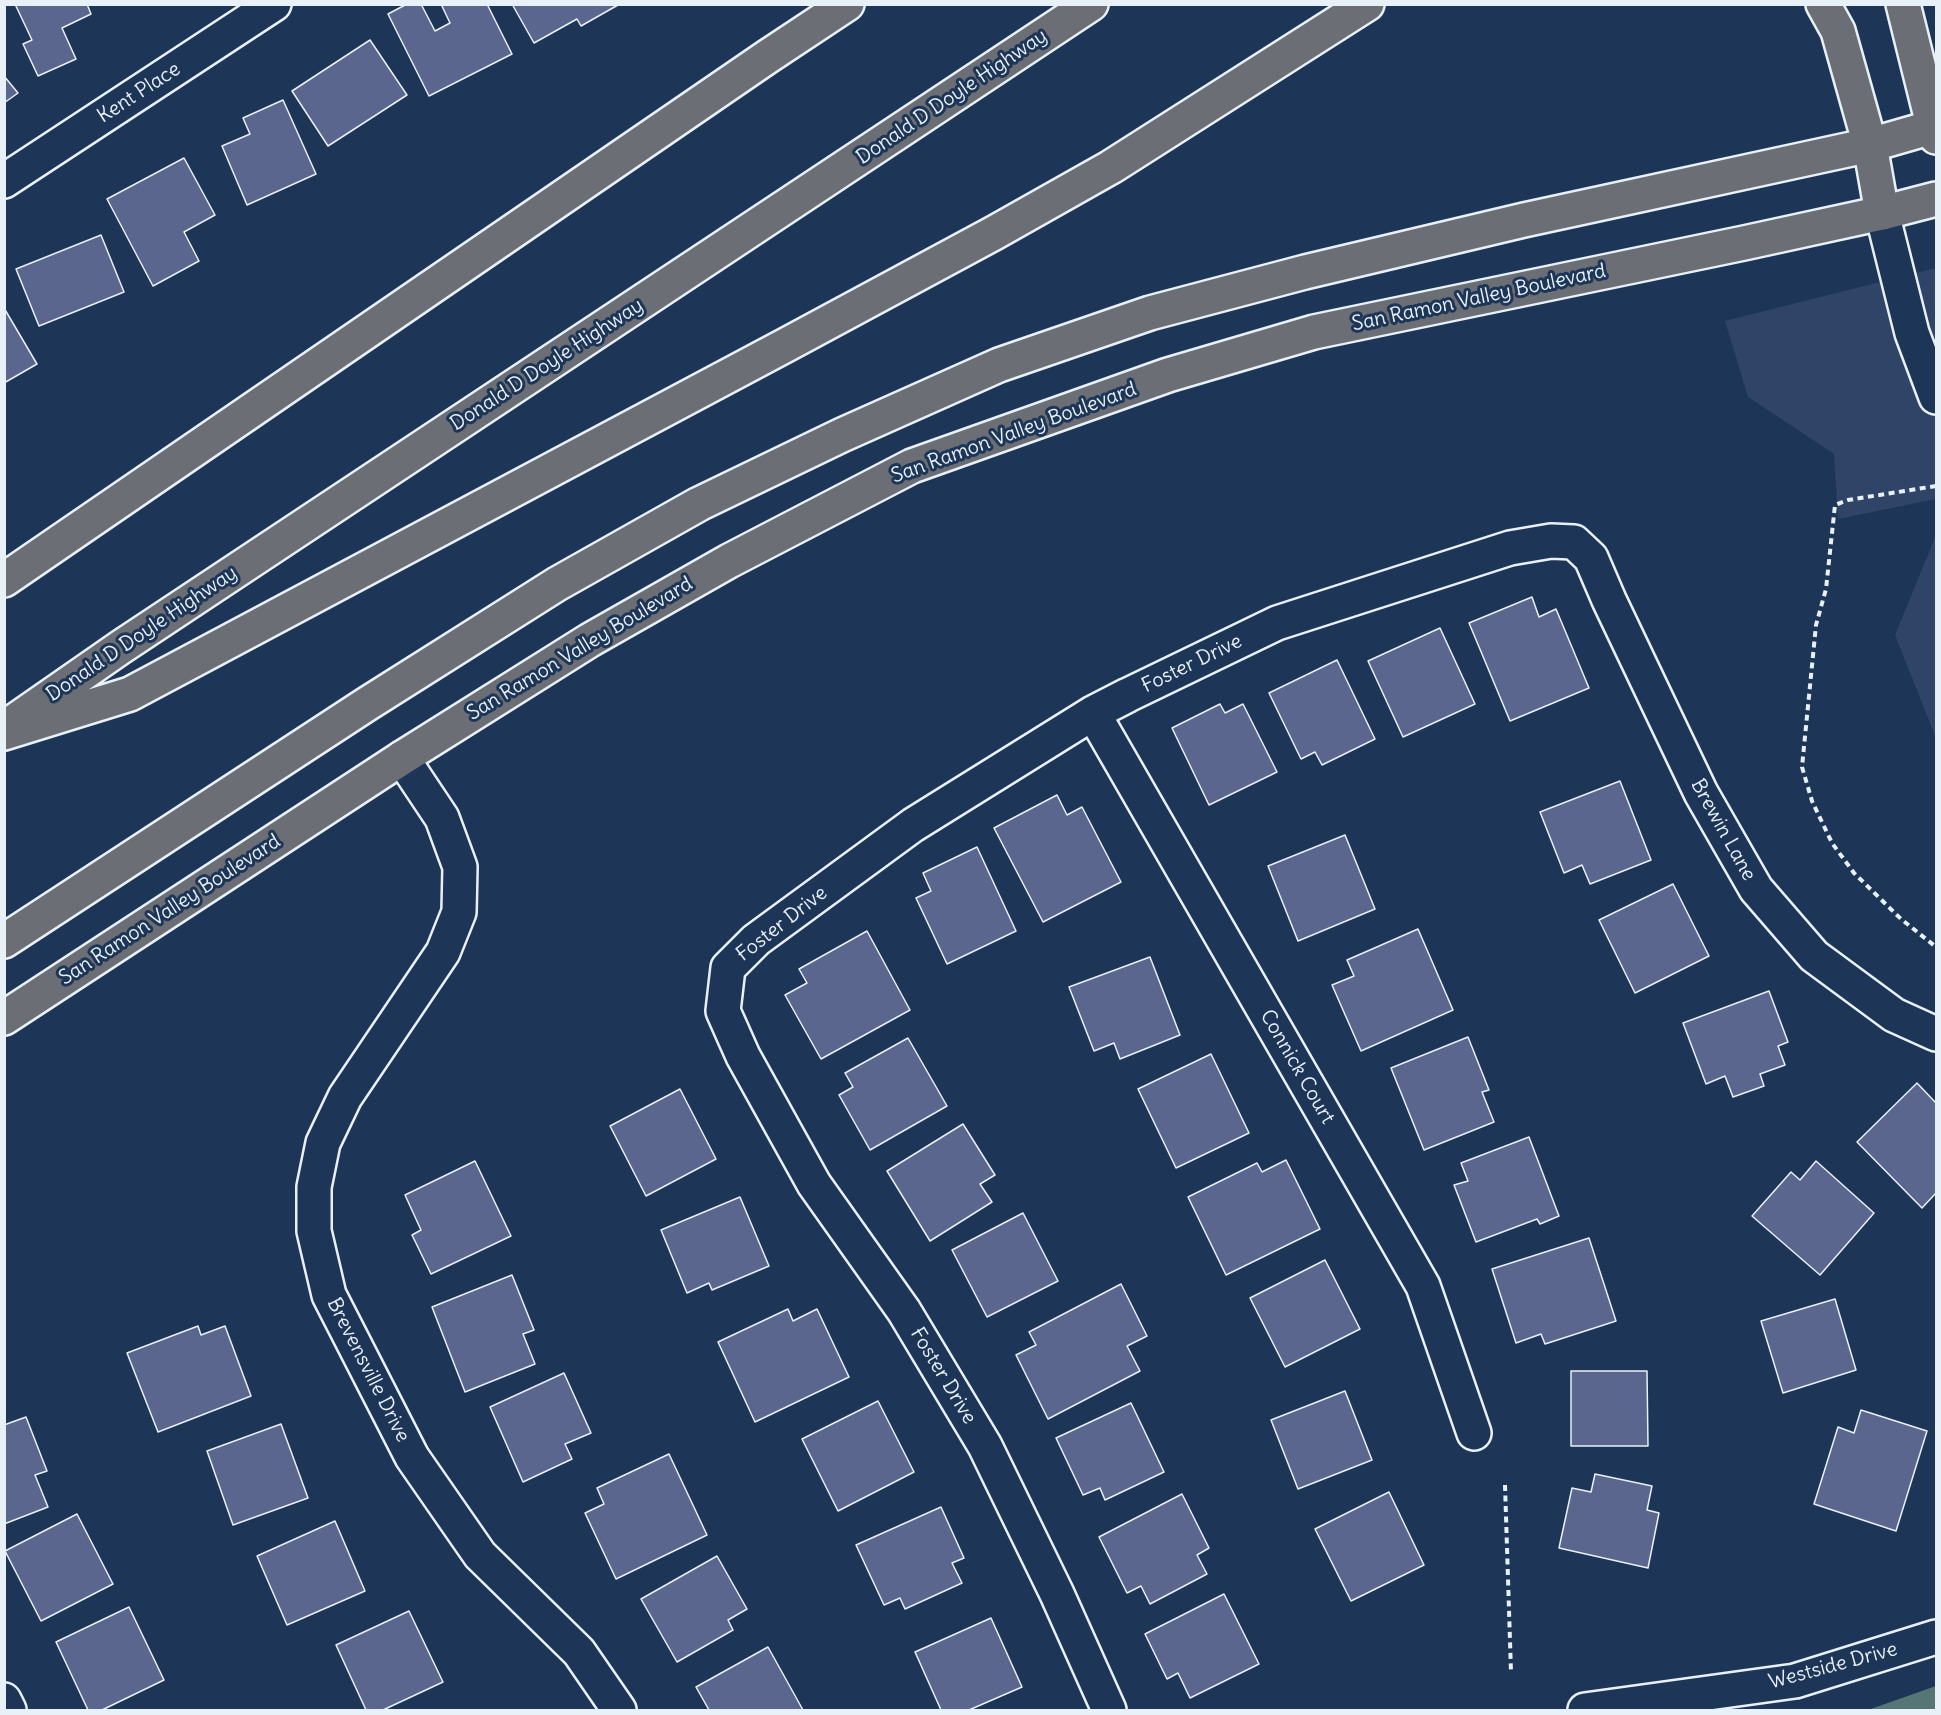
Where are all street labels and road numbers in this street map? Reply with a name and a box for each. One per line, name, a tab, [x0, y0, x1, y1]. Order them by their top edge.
street label: Donald D Doyle Highway	[852, 24, 1052, 170]
street label: Kent Place	[93, 57, 185, 129]
street label: San Ramon Valley Boulevard	[1350, 259, 1608, 337]
street label: Donald D Doyle Highway	[446, 294, 648, 436]
street label: San Ramon Valley Boulevard	[888, 377, 1140, 489]
street label: Donald D Doyle Highway	[42, 561, 242, 707]
street label: San Ramon Valley Boulevard	[463, 572, 697, 726]
street label: Foster Drive	[1138, 629, 1246, 699]
street label: Brewin Lane	[1685, 775, 1761, 885]
street label: San Ramon Valley Boulevard	[55, 829, 285, 991]
street label: Foster Drive	[732, 881, 832, 967]
street label: Connick Court	[1255, 1006, 1339, 1128]
street label: Brevensville Drive	[321, 1294, 415, 1446]
street label: Foster Drive	[905, 1323, 981, 1429]
street label: Westside Drive	[1766, 1637, 1900, 1695]

